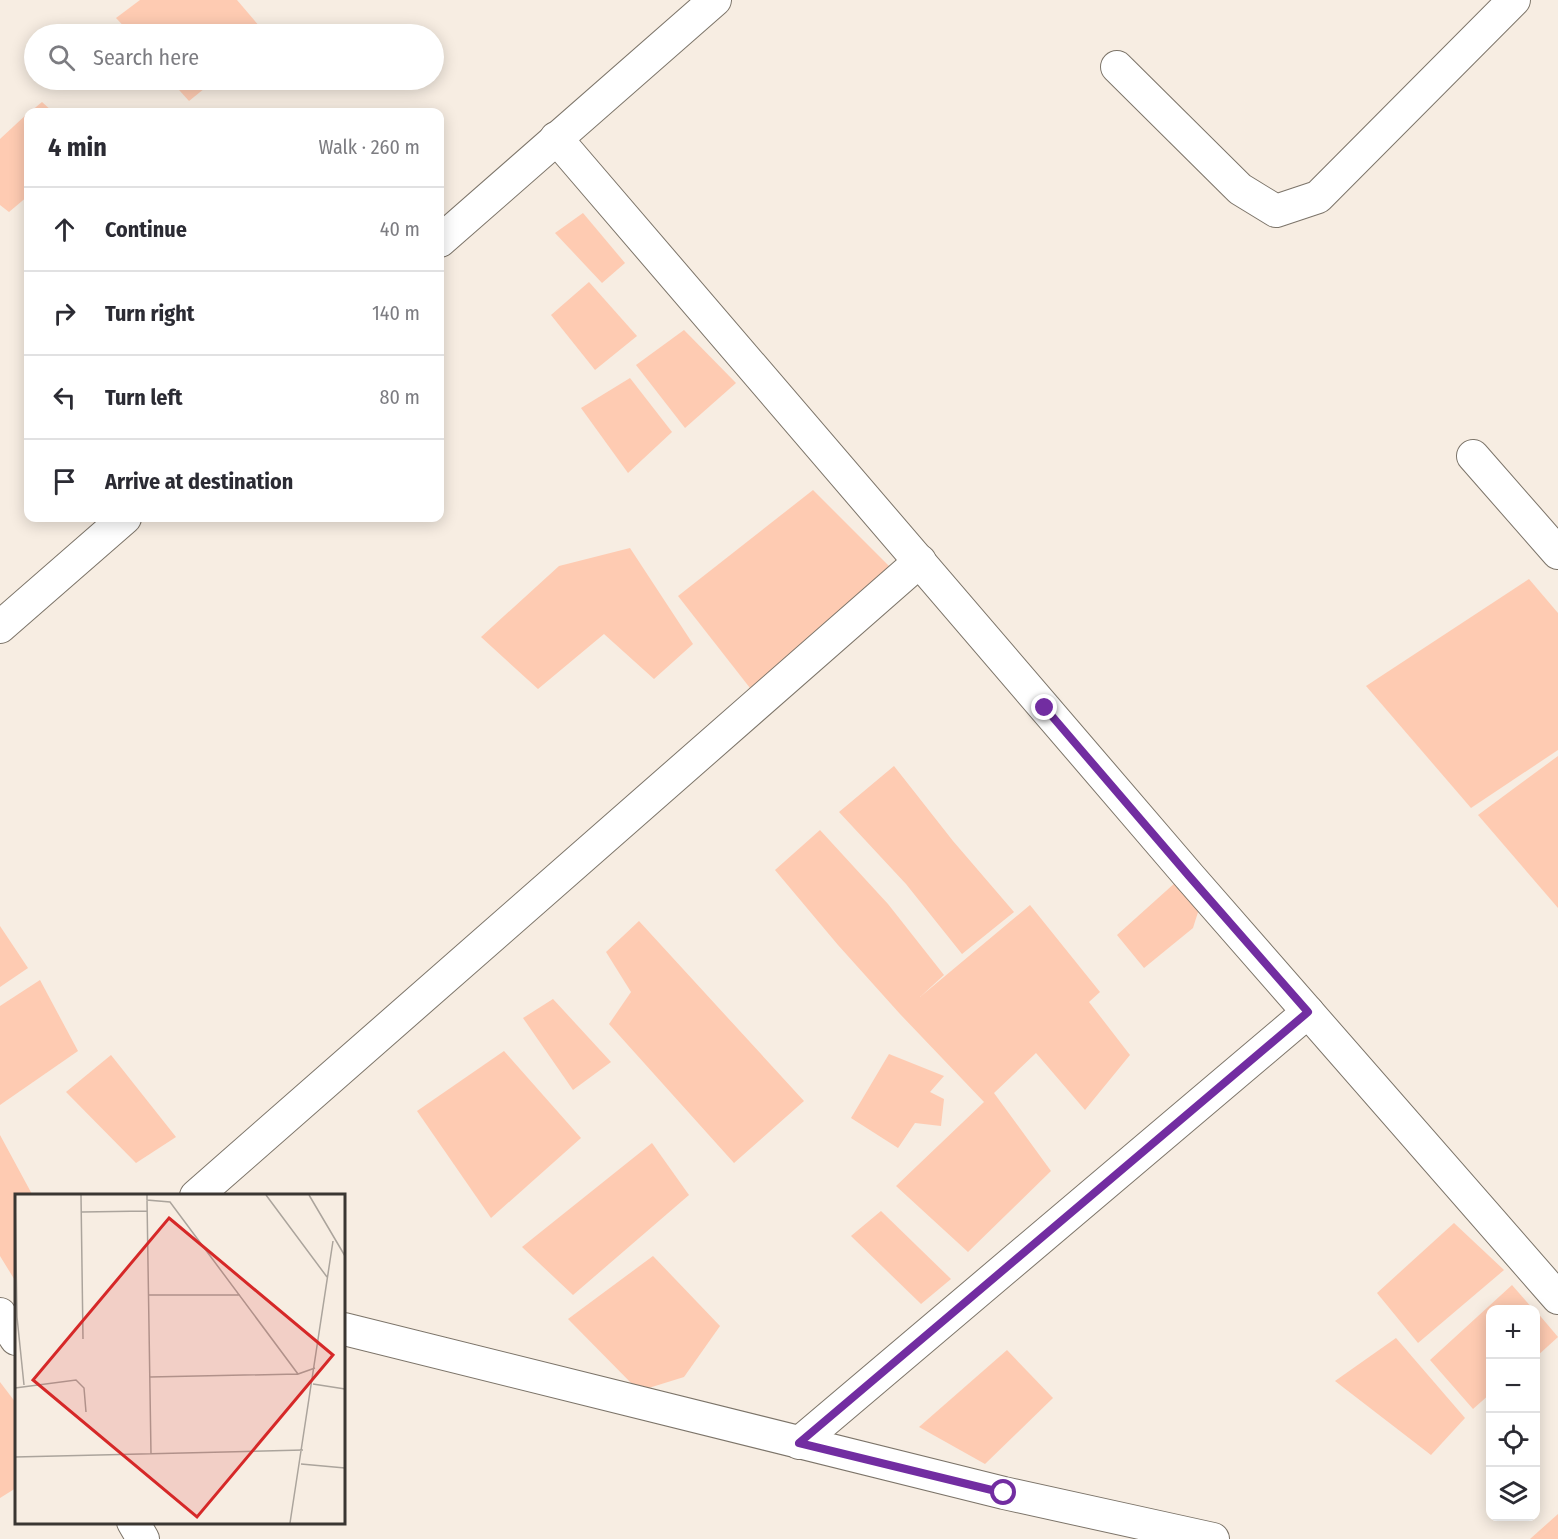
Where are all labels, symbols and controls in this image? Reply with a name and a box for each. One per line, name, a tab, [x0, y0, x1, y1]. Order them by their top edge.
search box	[24, 24, 444, 90]
icon: search	[45, 41, 78, 74]
text: Search here	[93, 44, 199, 71]
text: 4 min	[48, 132, 107, 163]
text: Walk · 260 m	[319, 135, 420, 159]
icon: ahead	[48, 213, 81, 246]
text: Continue	[105, 216, 187, 243]
text: 40 m	[380, 217, 420, 241]
icon: right	[48, 297, 81, 330]
text: Turn right	[105, 300, 194, 327]
text: 140 m	[372, 301, 420, 325]
icon: left	[48, 381, 81, 414]
text: Turn left	[105, 384, 183, 411]
text: 80 m	[380, 385, 420, 409]
icon: arrive	[48, 465, 81, 498]
text: Arrive at destination	[105, 468, 293, 495]
route end	[1031, 694, 1057, 720]
inset map	[15, 1194, 345, 1524]
map controls	[1486, 1305, 1540, 1521]
button: +	[1486, 1305, 1540, 1359]
button: −	[1486, 1359, 1540, 1413]
button: locate	[1486, 1413, 1540, 1467]
button: layers	[1486, 1467, 1540, 1521]
route start	[990, 1479, 1016, 1505]

